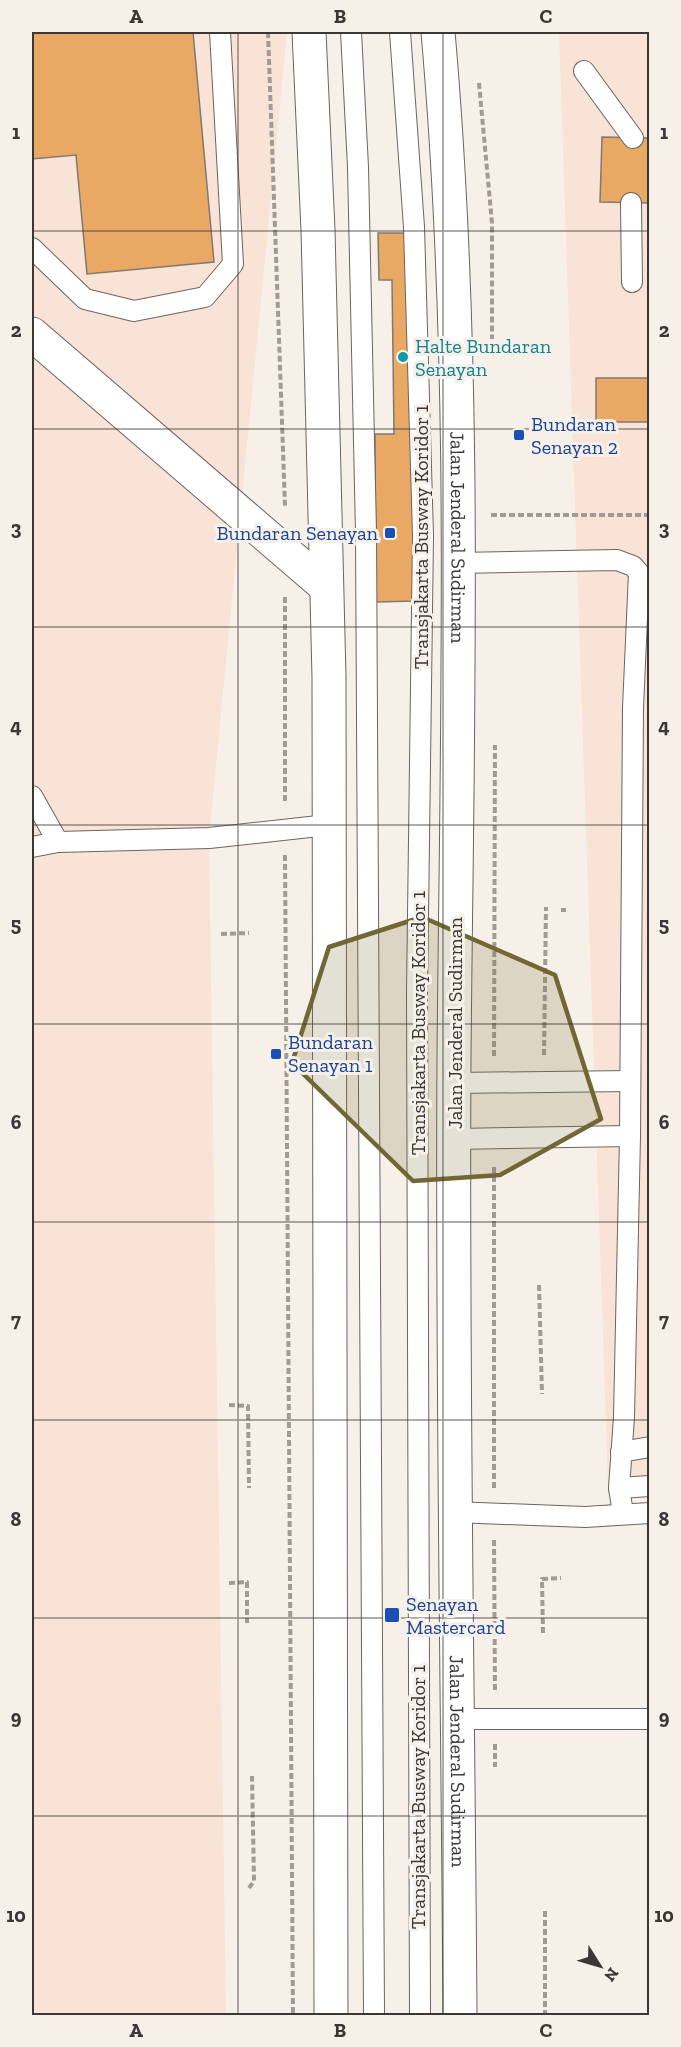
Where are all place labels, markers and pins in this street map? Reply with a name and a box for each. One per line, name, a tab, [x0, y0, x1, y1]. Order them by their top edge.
place label: Halte Bundaran Senayan	[415, 334, 552, 381]
marker: Halte Bundaran Senayan	[396, 350, 410, 364]
place label: Bundaran Senayan 2	[531, 412, 618, 459]
marker: Bundaran Senayan 2	[512, 428, 526, 442]
place label: Bundaran Senayan	[216, 521, 379, 545]
marker: Bundaran Senayan	[383, 526, 397, 540]
place label: Bundaran Senayan 1	[288, 1030, 373, 1077]
marker: Bundaran Senayan 1	[269, 1047, 283, 1061]
place label: Senayan Mastercard	[406, 1592, 505, 1639]
marker: Senayan Mastercard	[383, 1606, 401, 1624]

